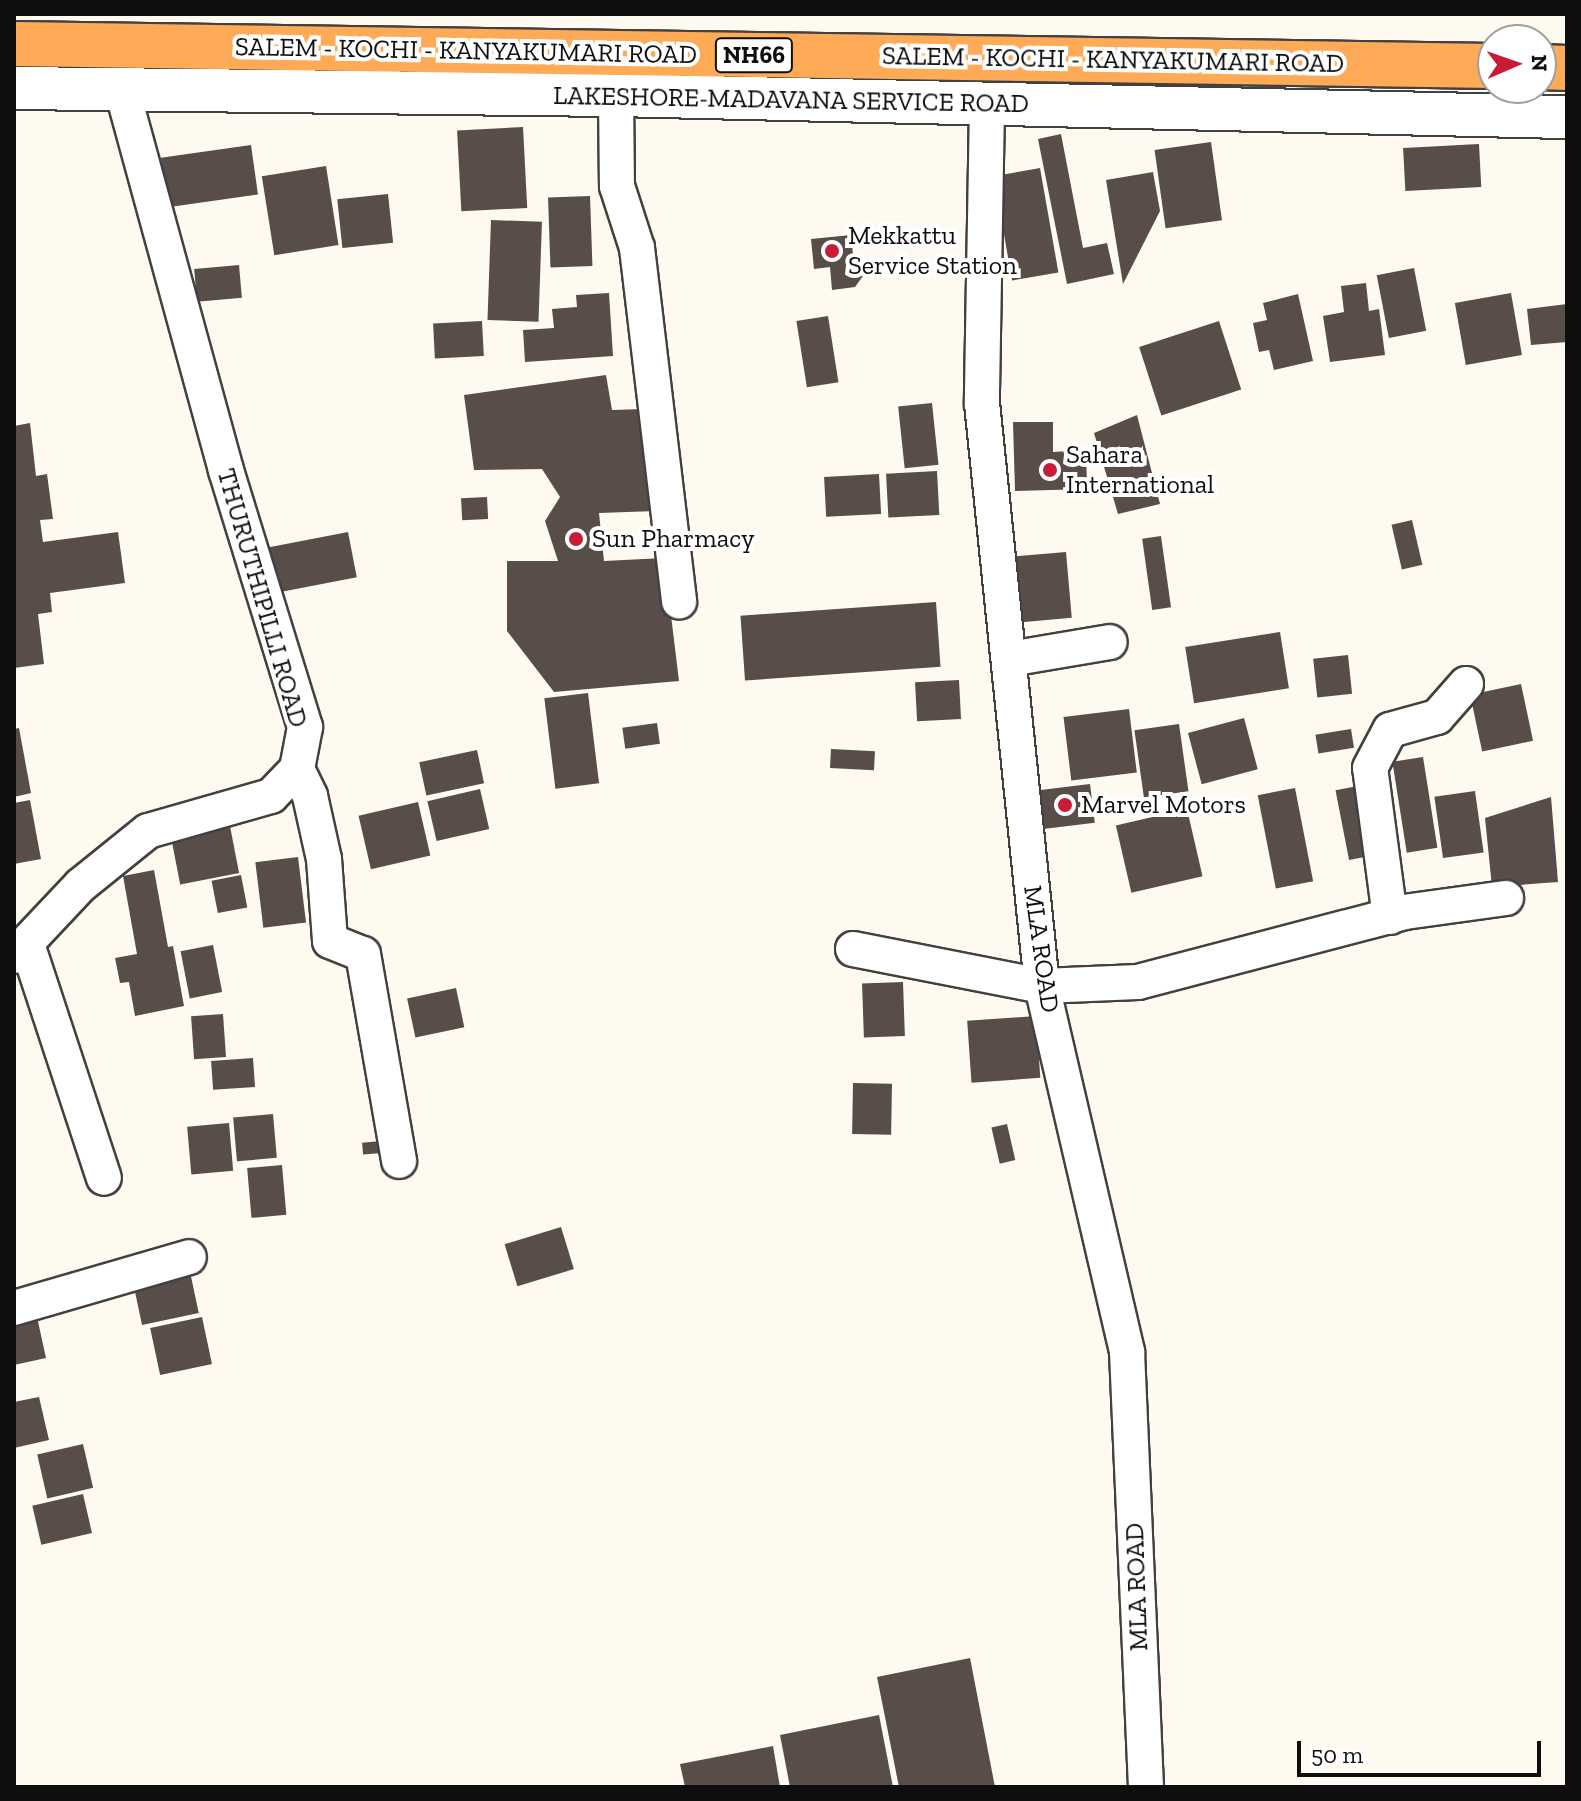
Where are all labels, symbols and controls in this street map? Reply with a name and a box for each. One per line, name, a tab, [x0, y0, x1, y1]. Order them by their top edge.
north arrow	[1477, 24, 1557, 104]
street label: SALEM - KOCHI - KANYAKUMARI ROAD	[235, 31, 697, 71]
road number: NH66	[714, 35, 794, 75]
street label: SALEM - KOCHI - KANYAKUMARI ROAD	[882, 40, 1344, 80]
text: N	[1526, 54, 1553, 72]
street label: LAKESHORE-MADAVANA SERVICE ROAD	[552, 80, 1030, 120]
place label: Mekkattu Service Station	[848, 220, 1017, 282]
marker: Mekkattu Service Station	[823, 242, 841, 260]
place label: Sahara International	[1066, 439, 1214, 500]
marker: Sahara International	[1041, 461, 1059, 479]
street label: THURUTHIPILLI ROAD	[210, 465, 314, 731]
place label: Sun Pharmacy	[592, 523, 754, 555]
marker: Sun Pharmacy	[567, 530, 585, 548]
place label: Marvel Motors	[1081, 789, 1246, 821]
marker: Marvel Motors	[1056, 796, 1074, 814]
street label: MLA ROAD	[1017, 883, 1065, 1015]
street label: MLA ROAD	[1119, 1522, 1155, 1652]
scale bar	[1301, 1725, 1545, 1775]
text: 50 m	[1311, 1740, 1363, 1769]

